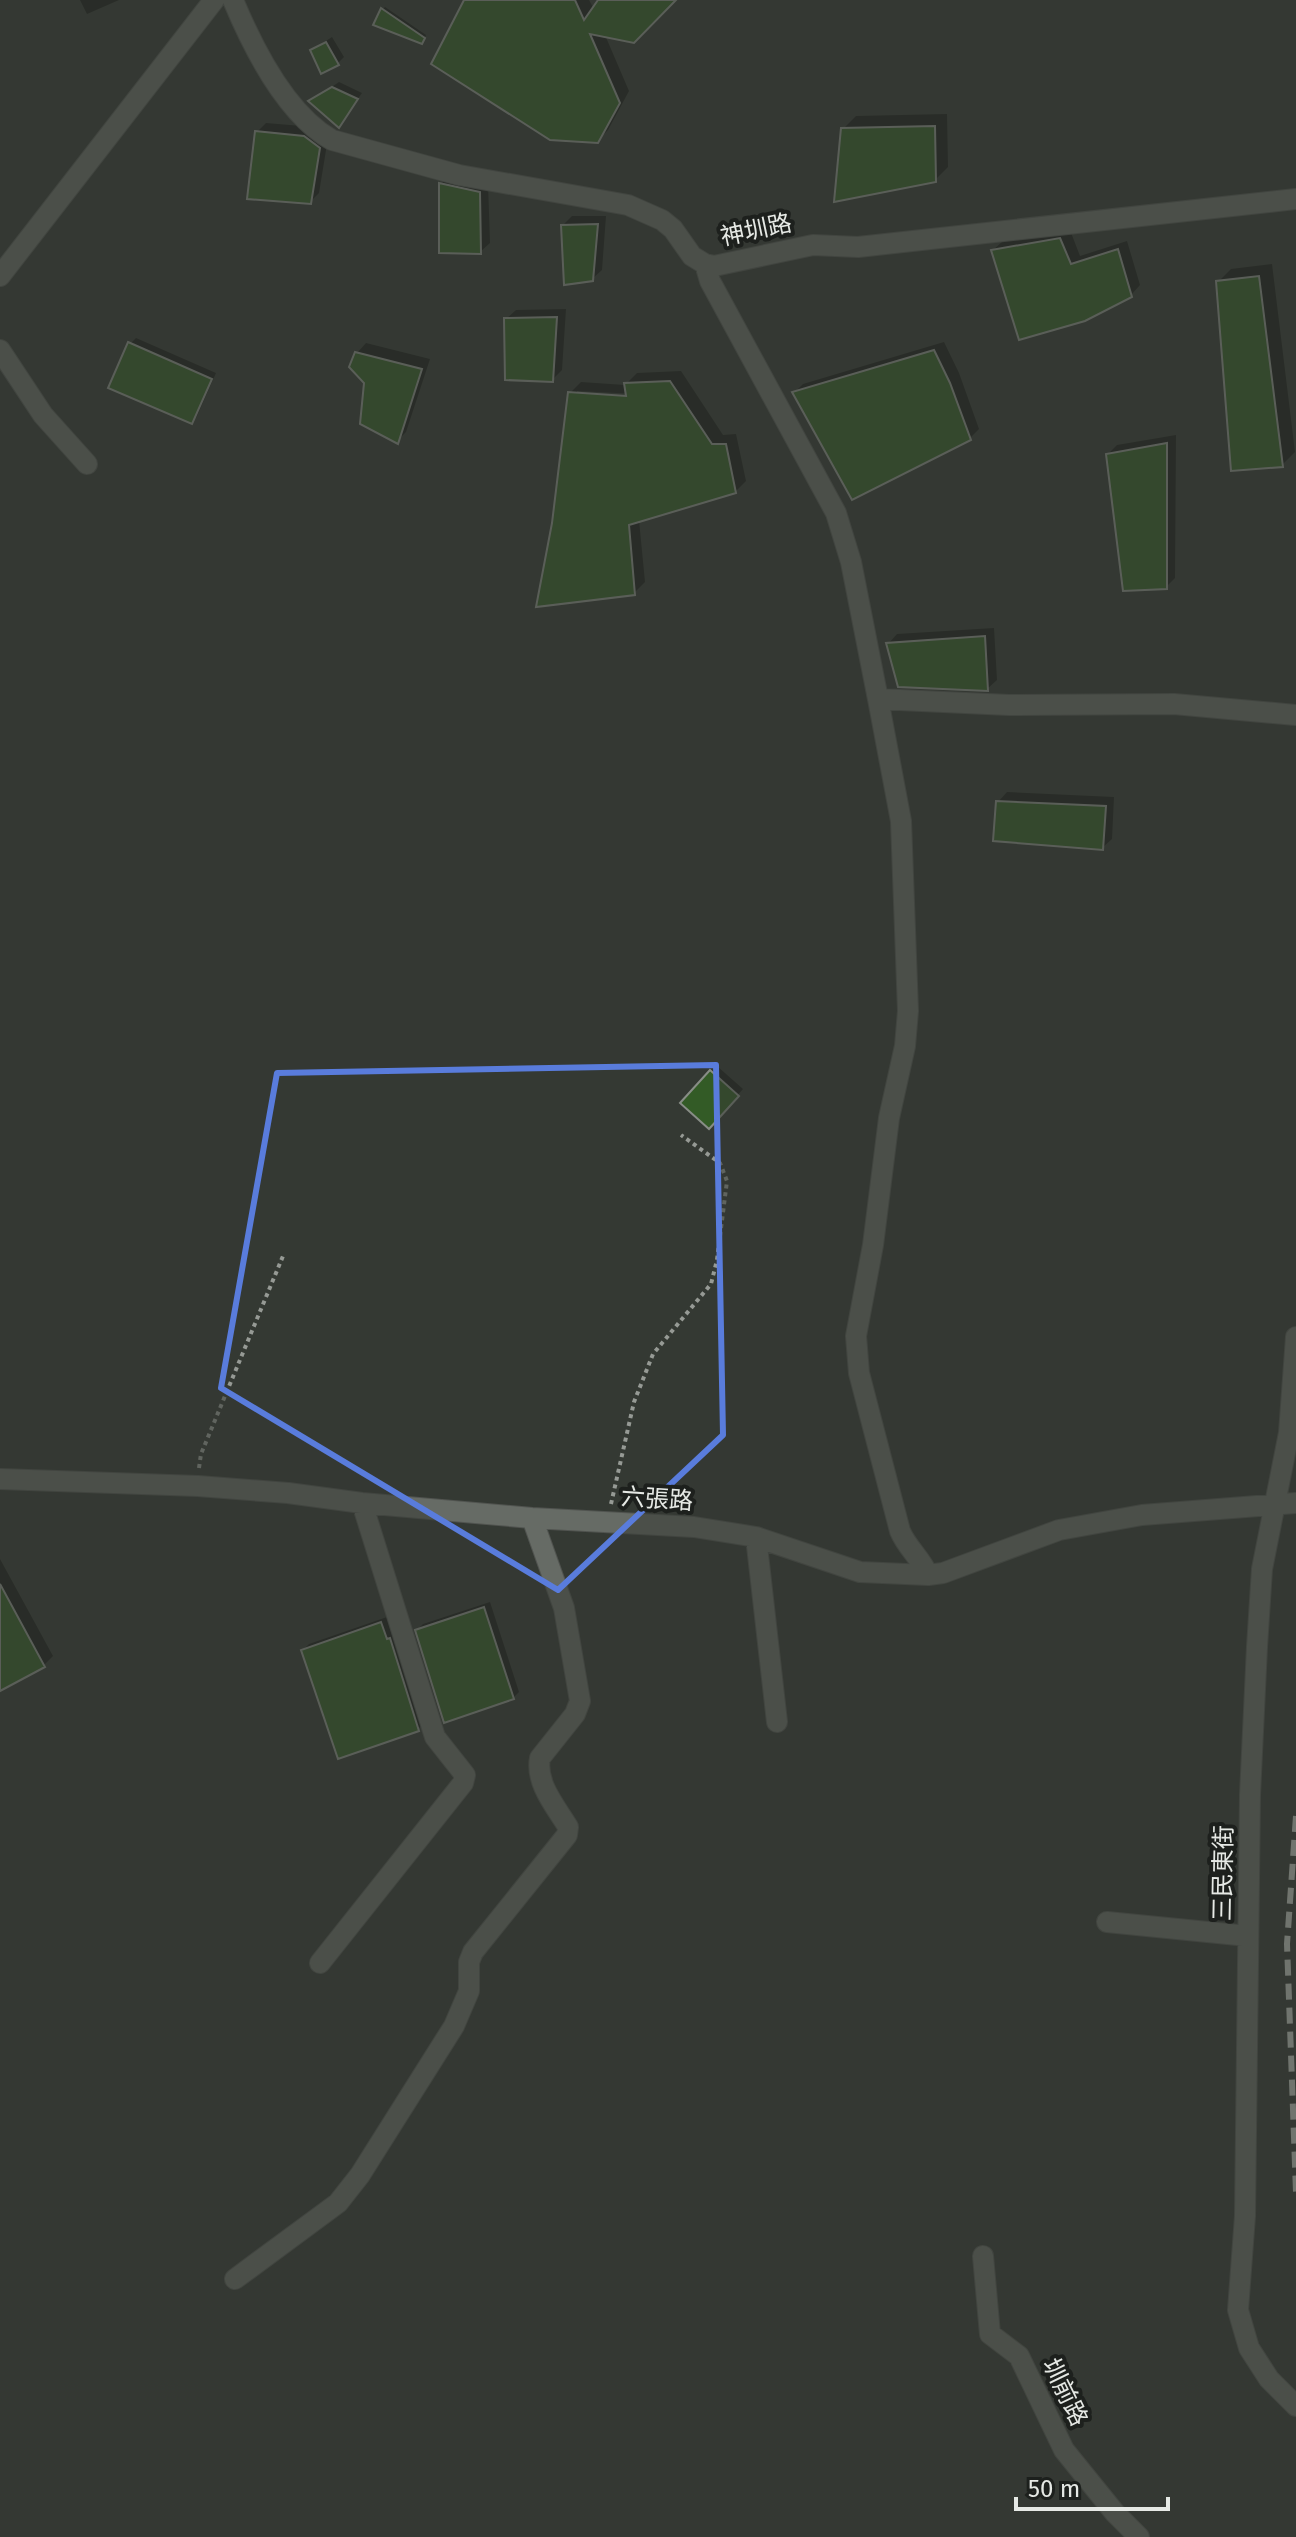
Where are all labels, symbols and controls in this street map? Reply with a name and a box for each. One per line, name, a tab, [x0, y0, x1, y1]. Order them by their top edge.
street label: 神圳路	[718, 209, 794, 251]
street label: 六張路	[620, 1483, 694, 1515]
street label: 三民東街	[1208, 1825, 1238, 1921]
street label: 圳前路	[1037, 2354, 1093, 2430]
scale bar	[1016, 2461, 1168, 2511]
text: 50 m	[1028, 2475, 1080, 2503]

